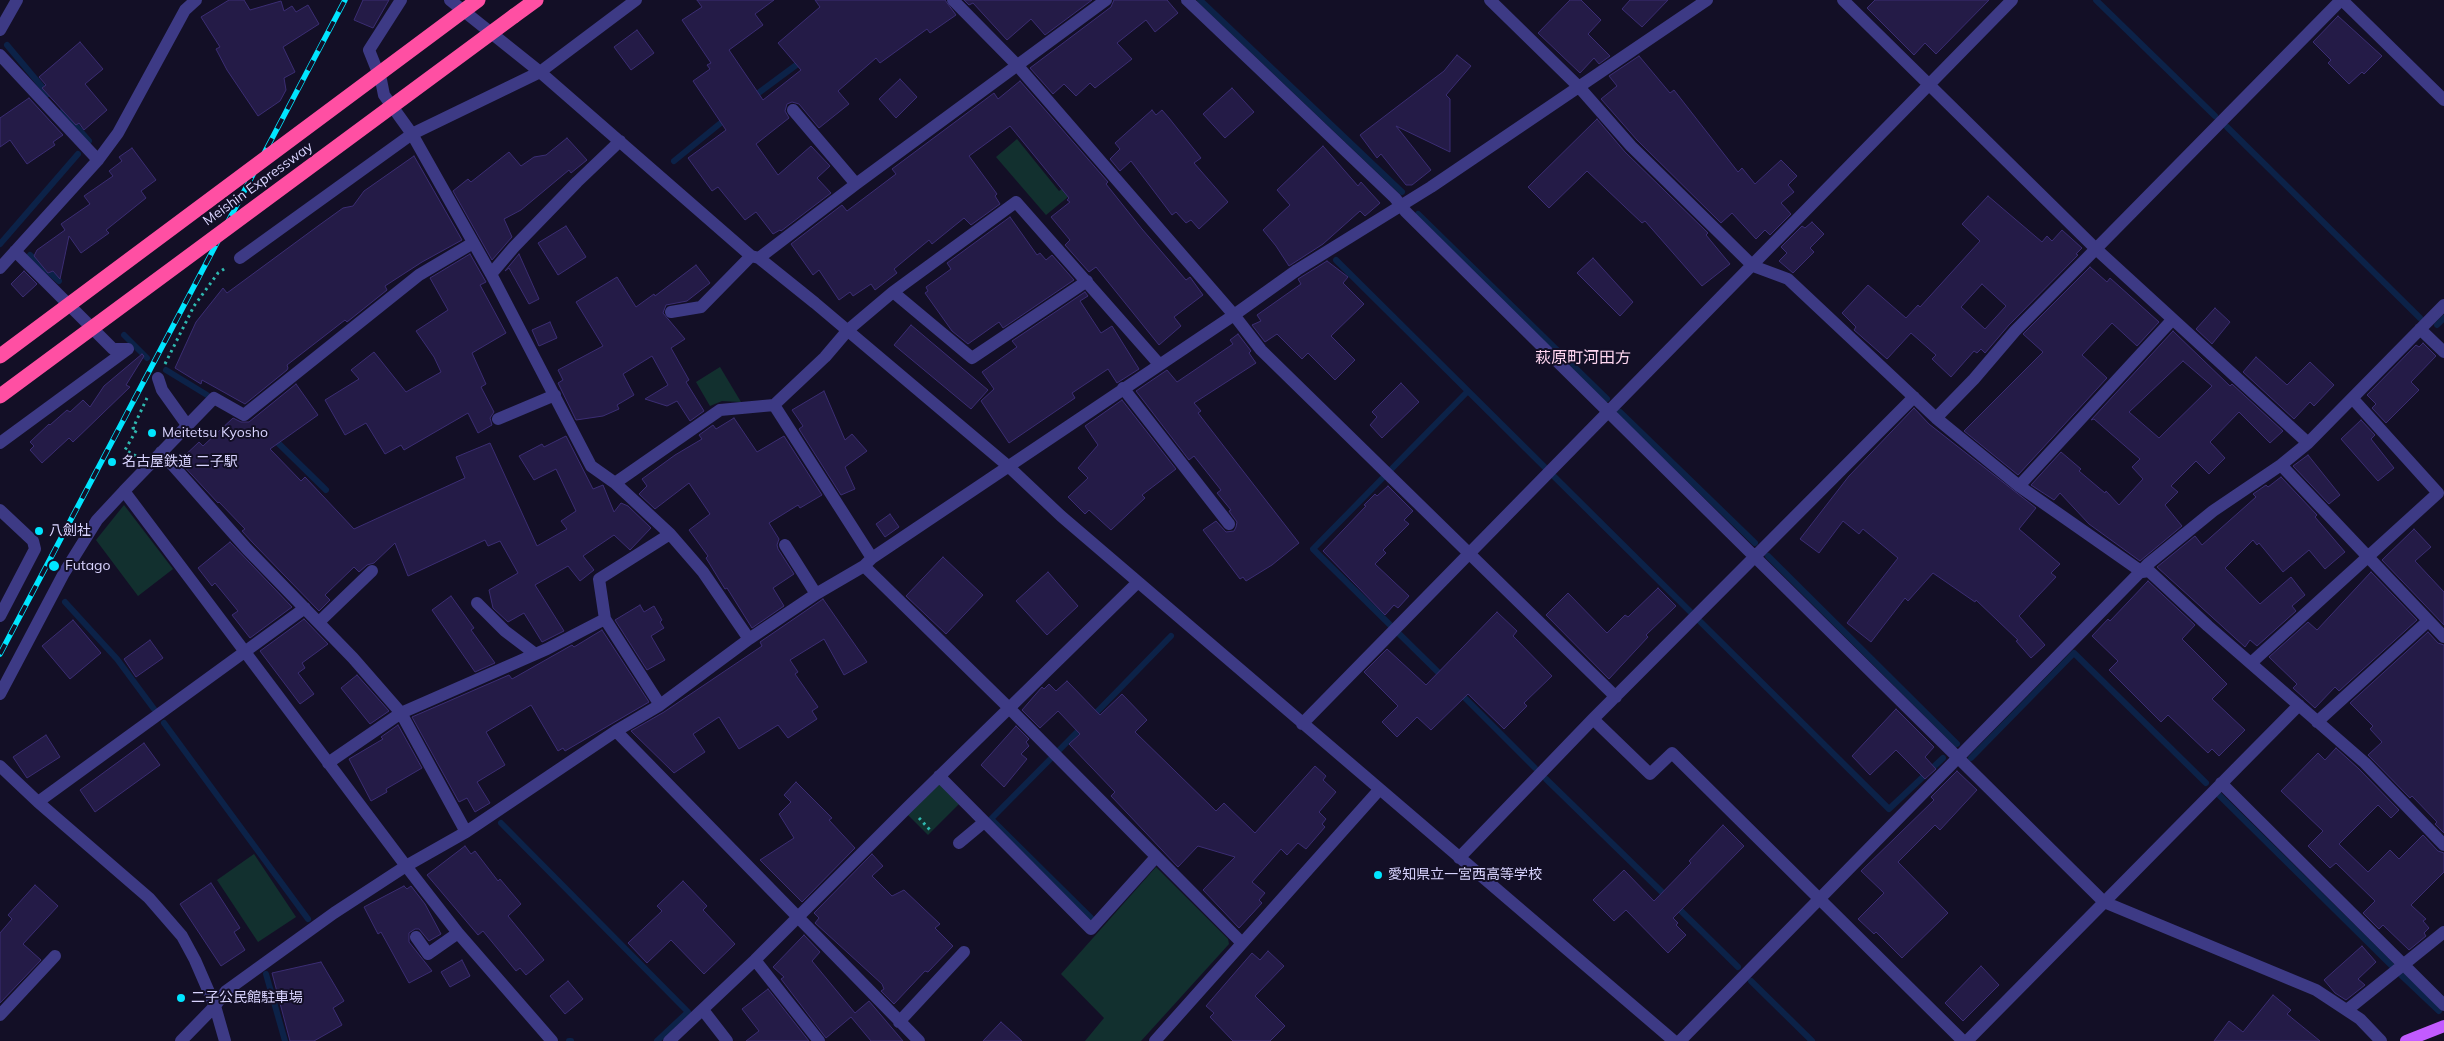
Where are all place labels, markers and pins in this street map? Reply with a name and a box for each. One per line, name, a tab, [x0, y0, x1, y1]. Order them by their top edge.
place label: Meitetsu Kyosho	[162, 425, 268, 441]
marker: Meitetsu Kyosho	[146, 427, 158, 439]
place label: 名古屋鉄道 二子駅	[122, 454, 238, 470]
marker: 名古屋鉄道 二子駅	[106, 456, 118, 468]
place label: 八劍社	[49, 523, 91, 539]
marker: 八劍社	[33, 525, 45, 537]
place label: Futago	[65, 558, 111, 574]
marker: Futago	[47, 559, 61, 573]
place label: 愛知県立一宮西高等学校	[1388, 867, 1542, 883]
marker: 愛知県立一宮西高等学校	[1372, 869, 1384, 881]
place label: 二子公民館駐車場	[191, 990, 303, 1006]
marker: 二子公民館駐車場	[175, 992, 187, 1004]

